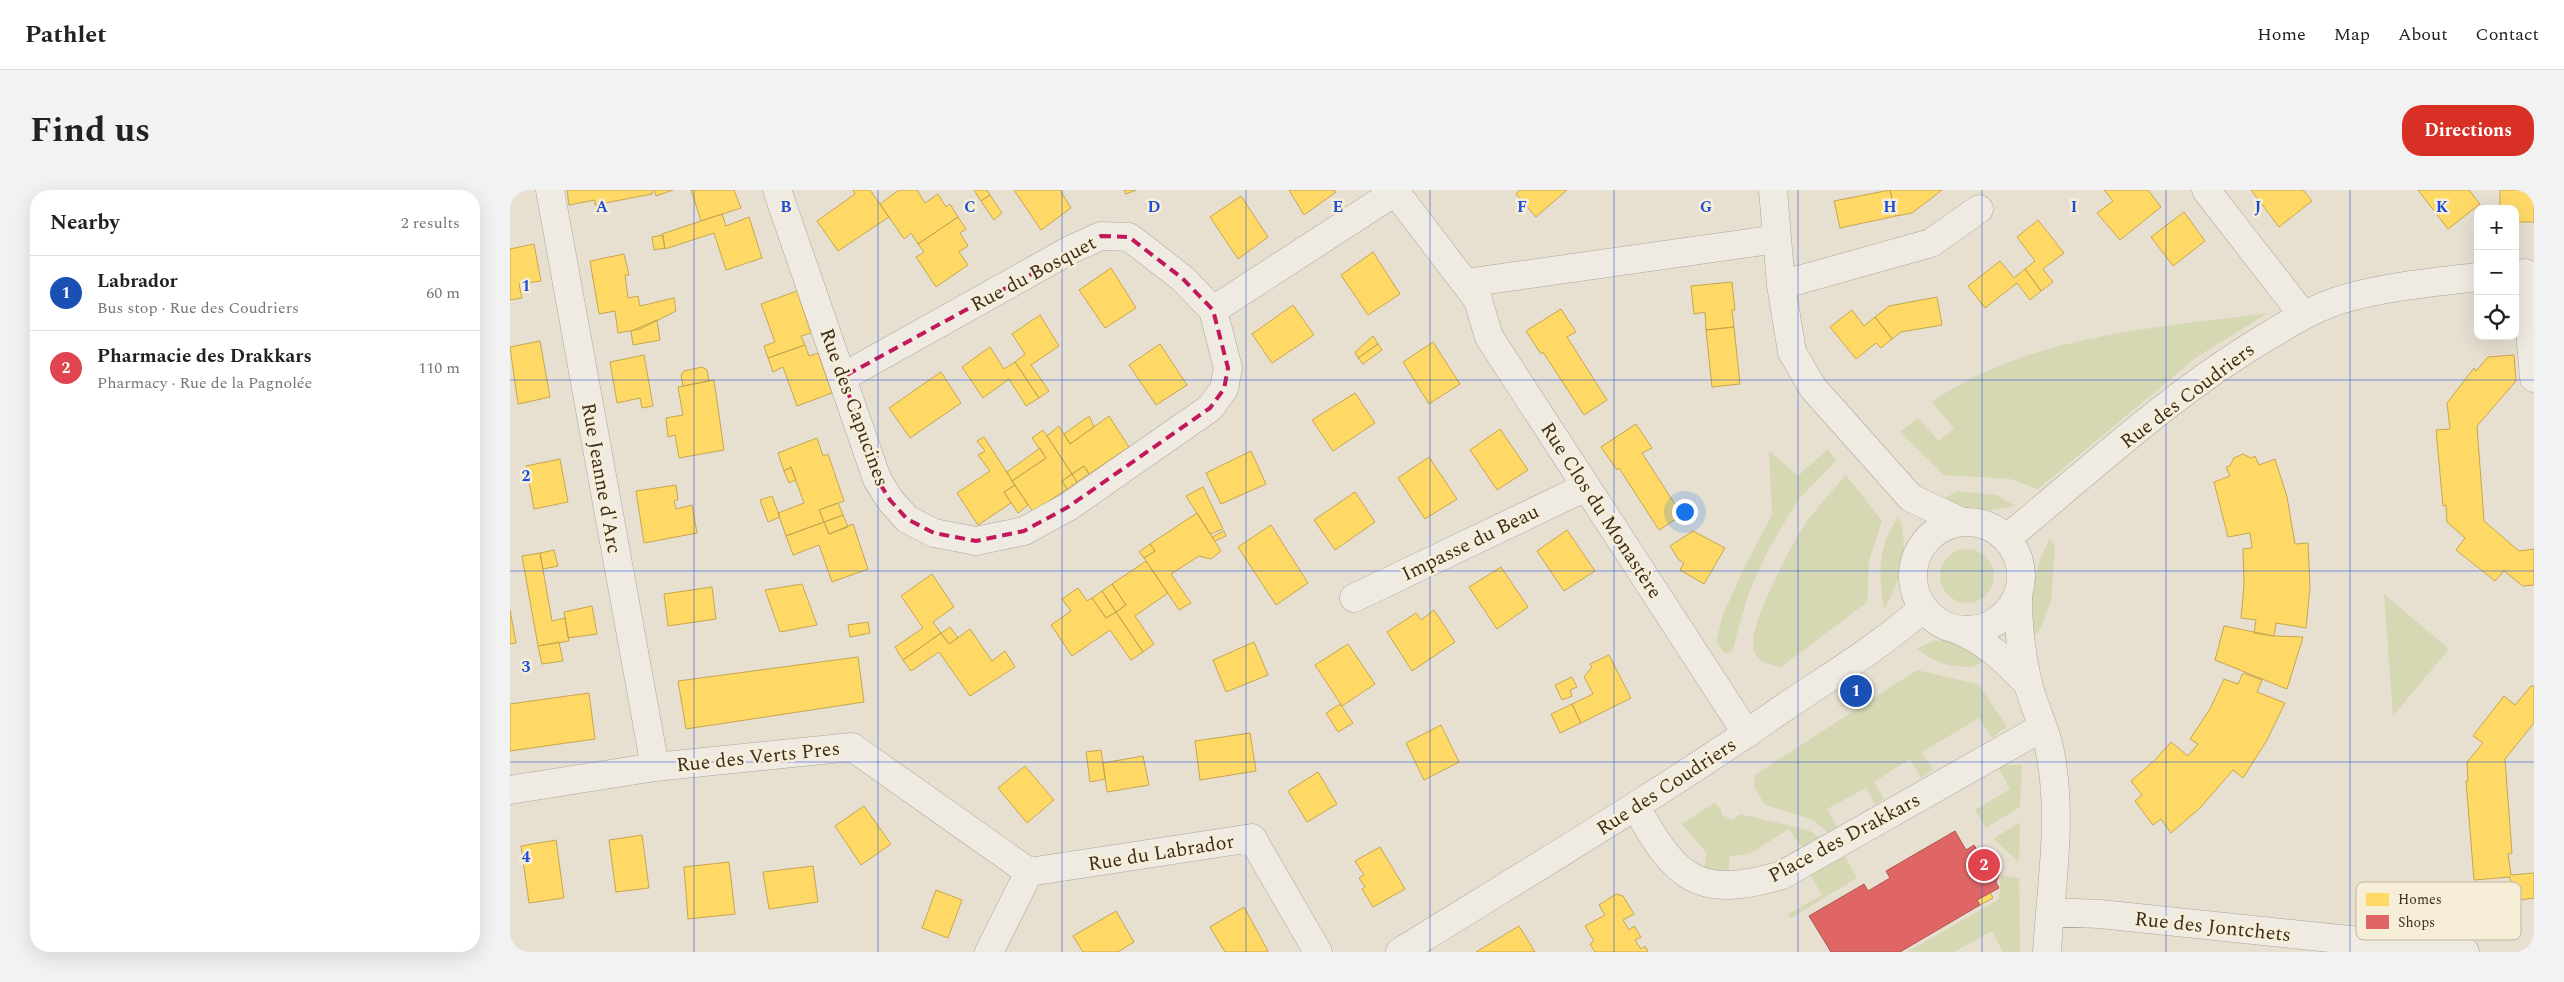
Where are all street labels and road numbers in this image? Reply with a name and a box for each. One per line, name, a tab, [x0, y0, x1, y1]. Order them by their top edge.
street label: Rue du Bosquet	[965, 228, 1102, 320]
street label: Rue des Capucines	[812, 324, 897, 491]
street label: Rue des Coudriers	[2114, 335, 2261, 456]
street label: Rue Jeanne d'Arc	[573, 400, 629, 556]
street label: Rue Clos du Monastère	[1533, 416, 1670, 605]
street label: Impasse du Beau	[1397, 497, 1544, 589]
street label: Rue des Coudriers	[1591, 730, 1743, 843]
street label: Rue des Verts Pres	[675, 733, 842, 781]
street label: Place des Drakkars	[1763, 785, 1926, 891]
street label: Rue du Labrador	[1086, 827, 1237, 879]
street label: Rue des Jontchets	[2133, 904, 2293, 950]

